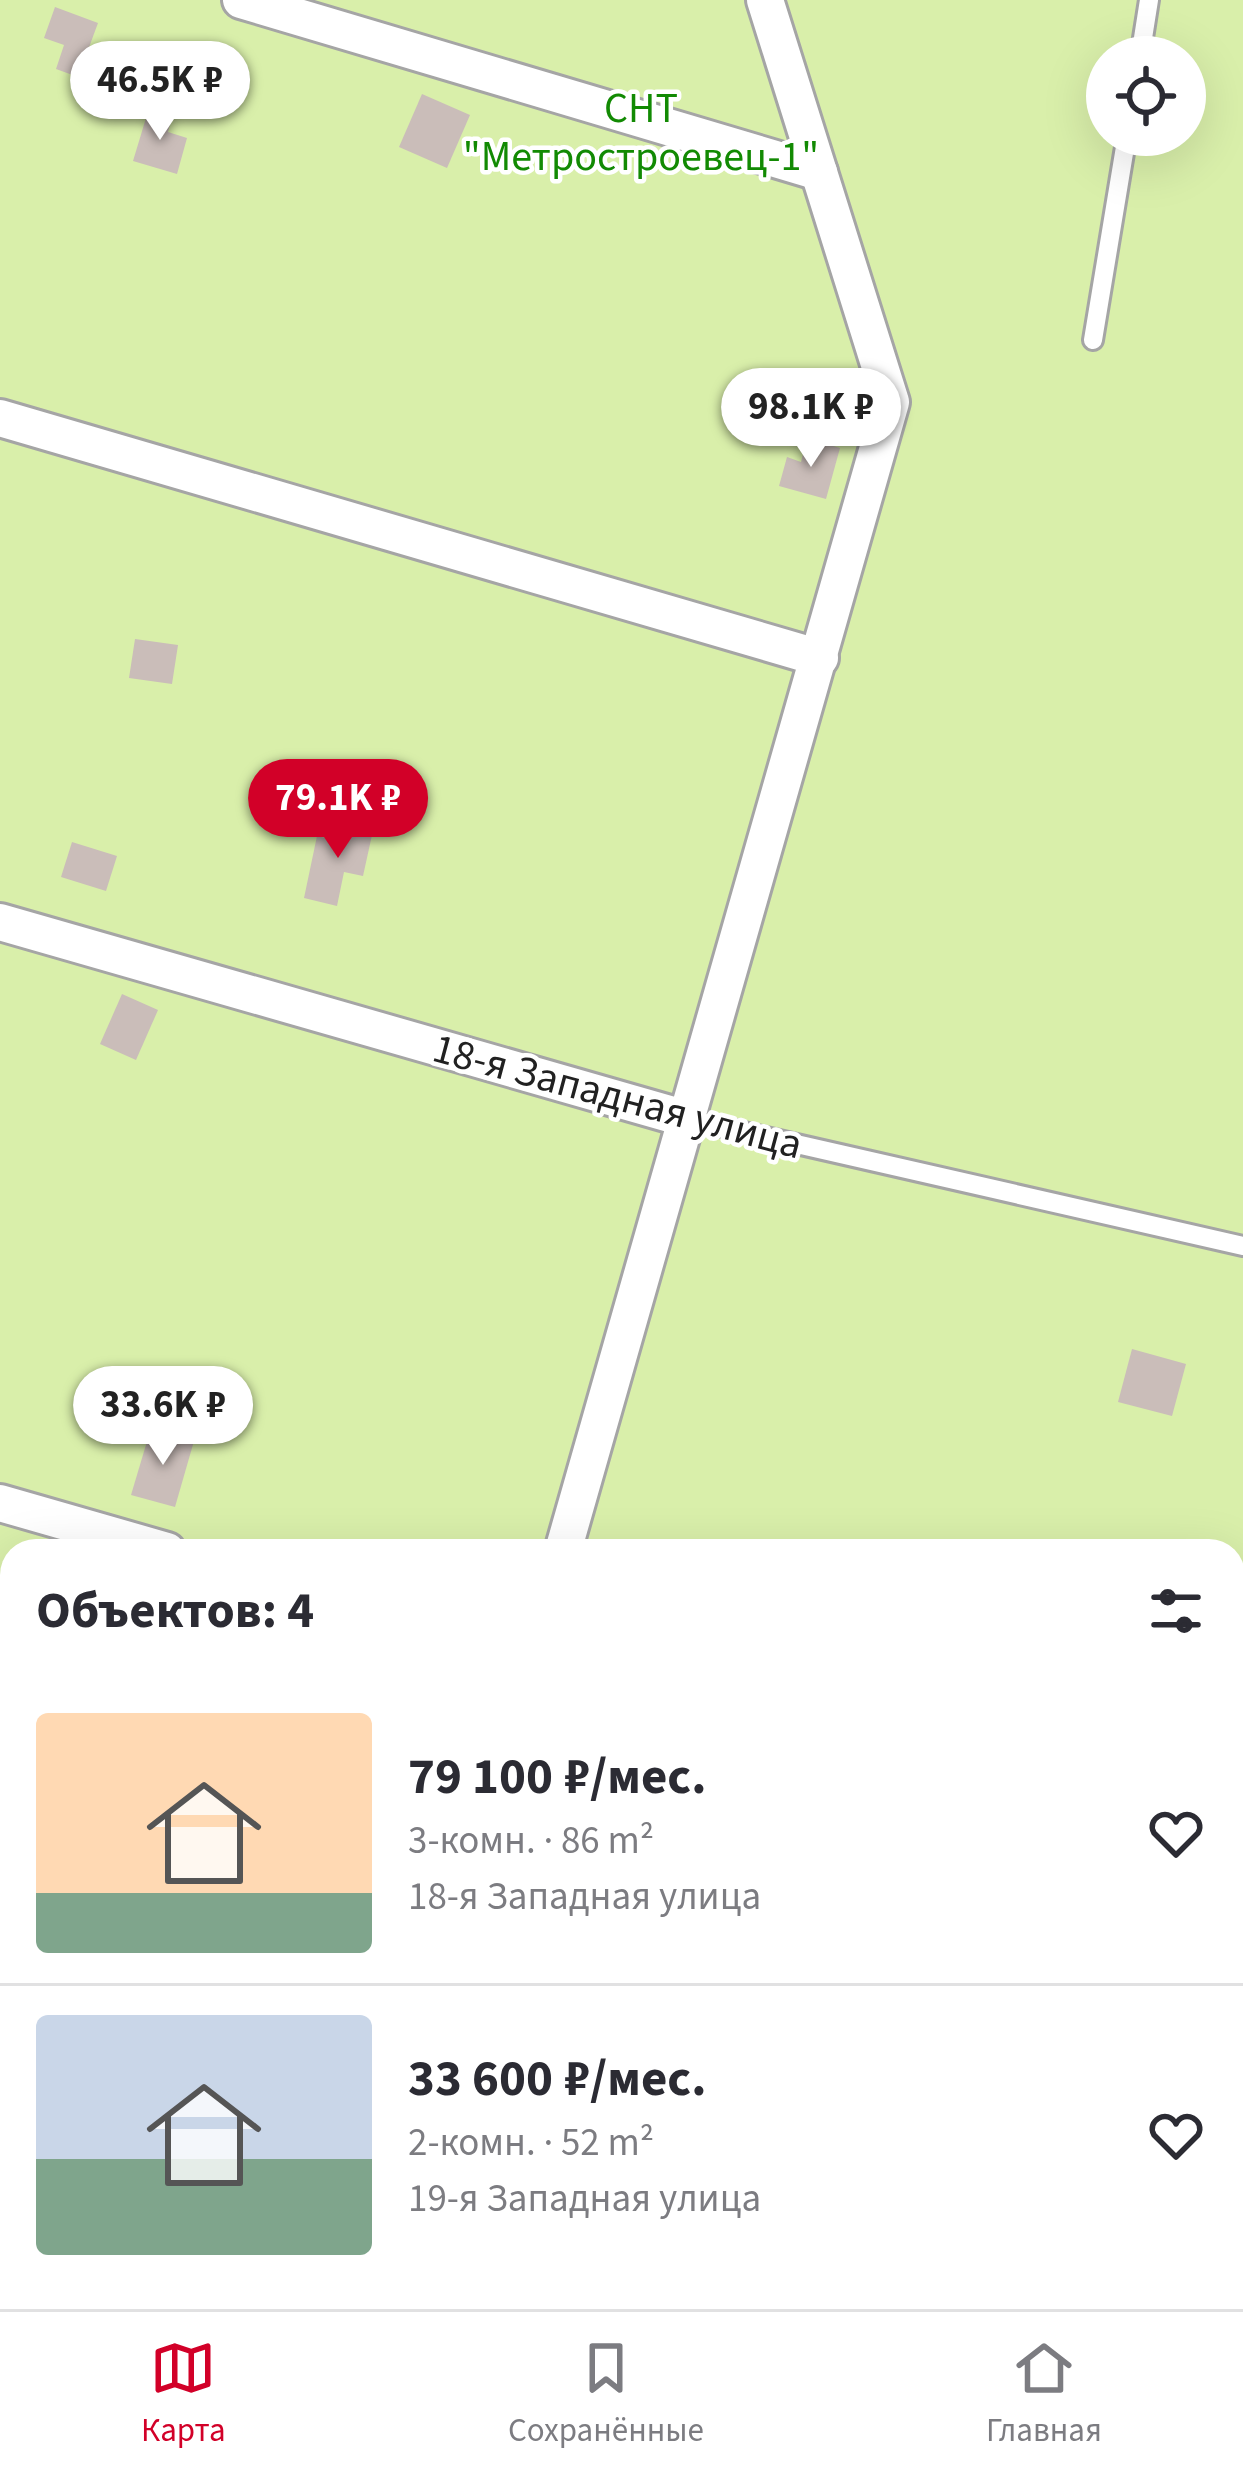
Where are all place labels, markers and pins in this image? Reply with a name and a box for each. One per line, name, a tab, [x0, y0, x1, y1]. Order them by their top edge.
pin: 46.5K ₽	[49, 41, 271, 143]
pin: 98.1K ₽	[700, 368, 922, 470]
pin: 79.1K ₽	[227, 759, 449, 861]
pin: 33.6K ₽	[52, 1366, 274, 1468]

